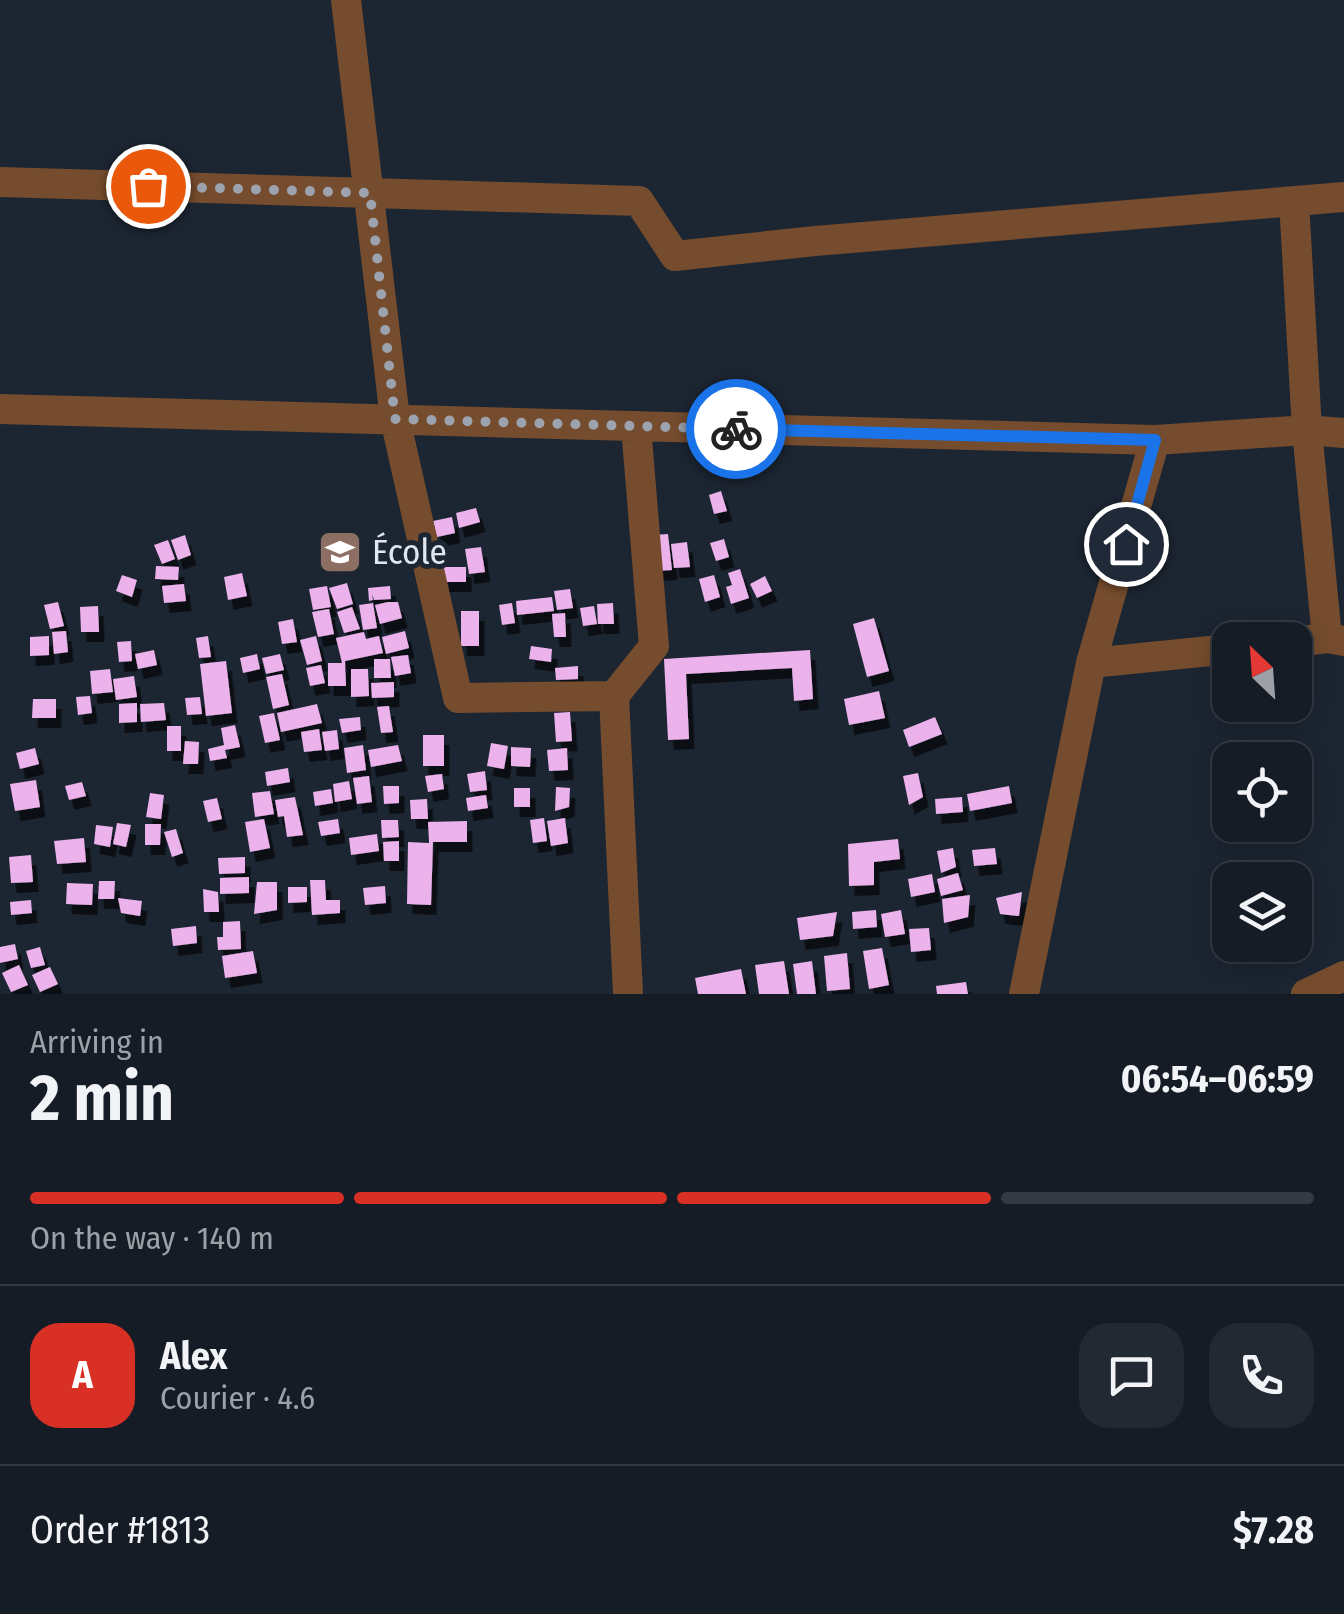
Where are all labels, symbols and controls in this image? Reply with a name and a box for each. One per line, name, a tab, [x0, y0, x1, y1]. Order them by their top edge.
pin	[106, 144, 191, 229]
icon: bag	[121, 159, 176, 214]
courier	[686, 379, 786, 479]
icon: bike	[709, 402, 764, 457]
pin	[1084, 502, 1169, 587]
icon: home	[1099, 517, 1154, 572]
school or university icon: École	[317, 529, 363, 575]
place label: École	[372, 531, 447, 573]
north arrow	[1212, 622, 1312, 722]
map controls	[1212, 622, 1312, 962]
button: locate	[1212, 742, 1312, 842]
button: layers	[1212, 862, 1312, 962]
text: Arriving in	[30, 1023, 164, 1061]
text: 06:54–06:59	[1121, 1056, 1314, 1102]
text: 2 min	[30, 1059, 174, 1137]
text: On the way · 140 m	[30, 1219, 274, 1257]
button: chat	[1079, 1323, 1184, 1428]
button: phone	[1209, 1323, 1314, 1428]
text: Alex	[160, 1333, 227, 1379]
text: A	[72, 1352, 93, 1398]
text: Courier · 4.6	[160, 1379, 315, 1417]
text: Order #1813	[30, 1507, 210, 1553]
text: $7.28	[1233, 1507, 1314, 1553]

